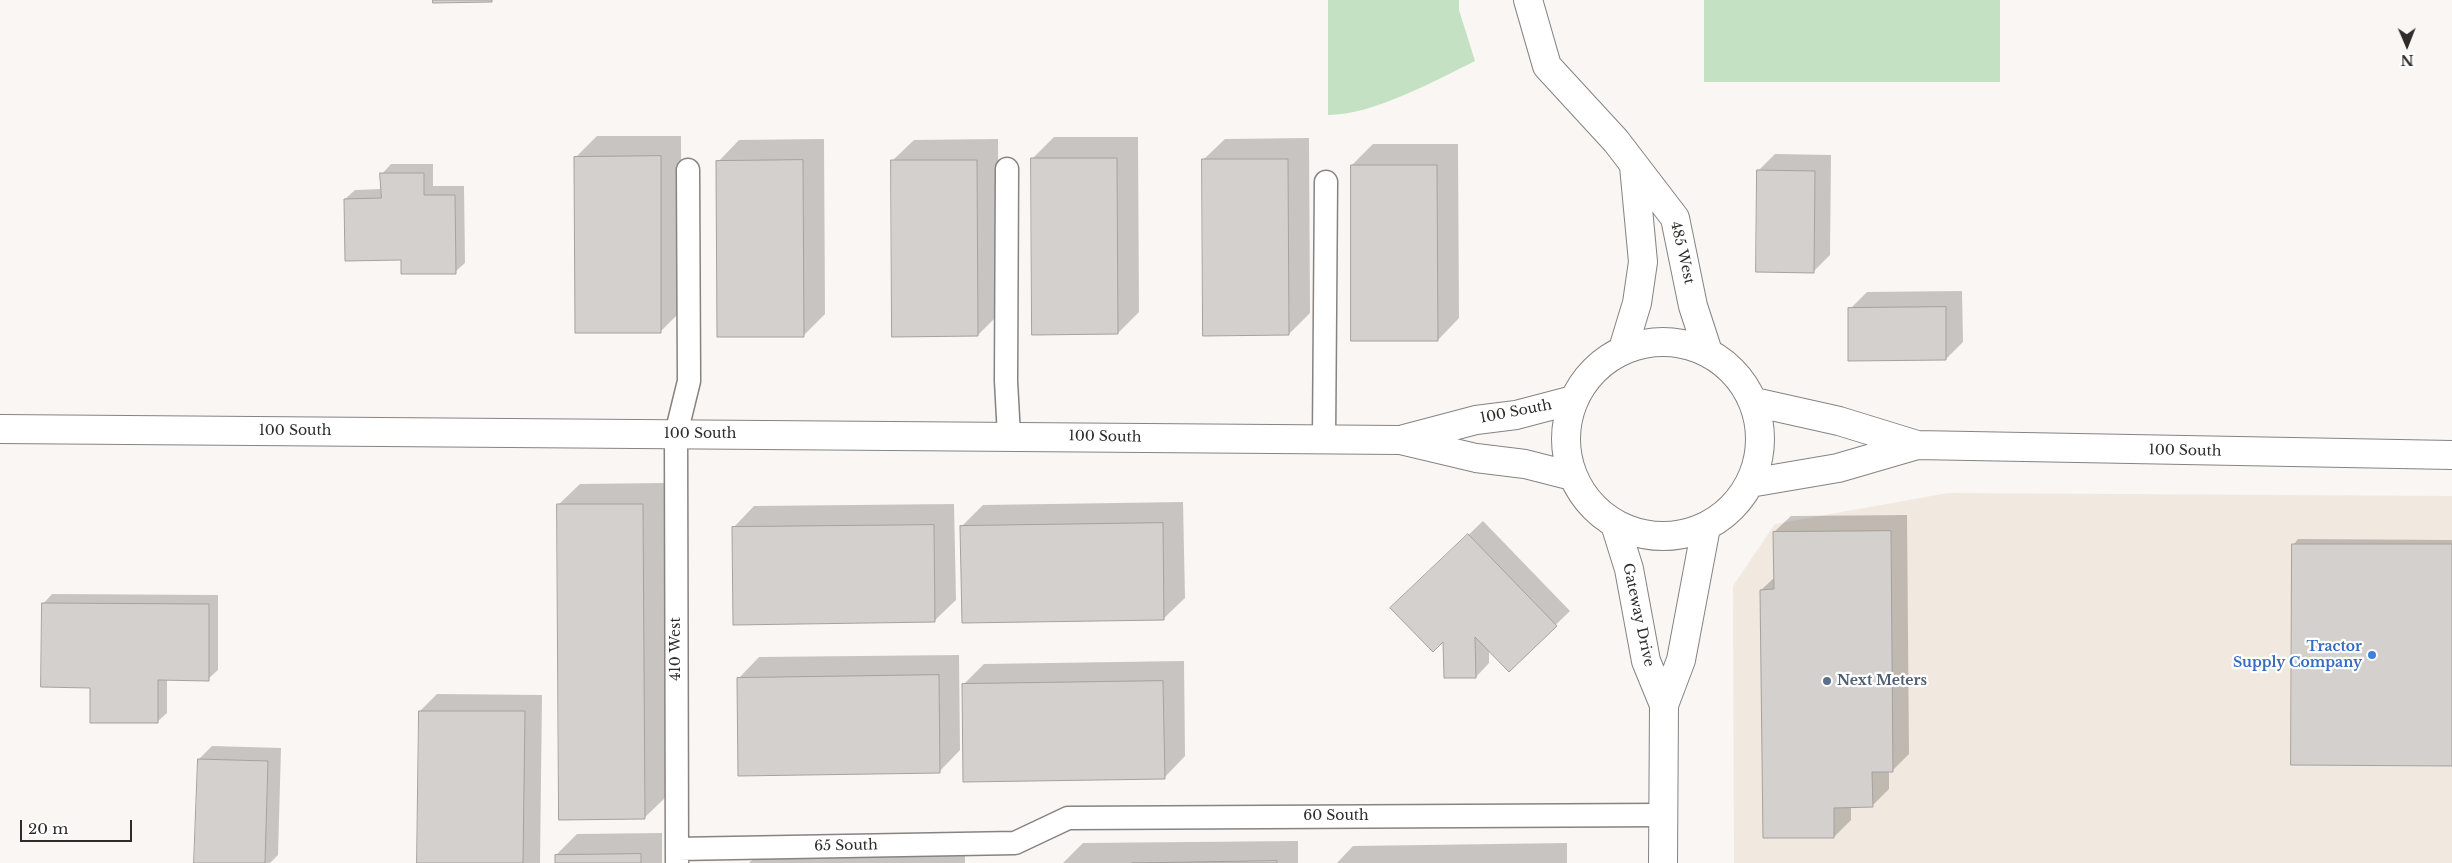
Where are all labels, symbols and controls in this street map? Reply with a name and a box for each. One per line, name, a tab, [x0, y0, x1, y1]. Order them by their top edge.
north arrow	[2382, 20, 2432, 70]
text: N	[2401, 51, 2414, 69]
street label: 485 West	[1667, 220, 1697, 286]
street label: 100 South	[1479, 397, 1553, 427]
street label: 100 South	[259, 423, 331, 439]
street label: 100 South	[664, 426, 736, 442]
street label: 100 South	[1068, 428, 1142, 446]
street label: 100 South	[2148, 442, 2222, 460]
street label: Gateway Drive	[1619, 562, 1657, 668]
street label: 410 West	[668, 617, 684, 681]
place label: Tractor Supply Company	[2233, 639, 2362, 672]
marker: Tractor Supply Company	[2366, 649, 2378, 661]
place label: Next Meters	[1837, 673, 1927, 689]
marker: Next Meters	[1821, 675, 1833, 687]
street label: 60 South	[1303, 808, 1369, 824]
scale bar	[22, 810, 135, 842]
text: 20 m	[28, 819, 68, 838]
street label: 65 South	[814, 837, 878, 855]

